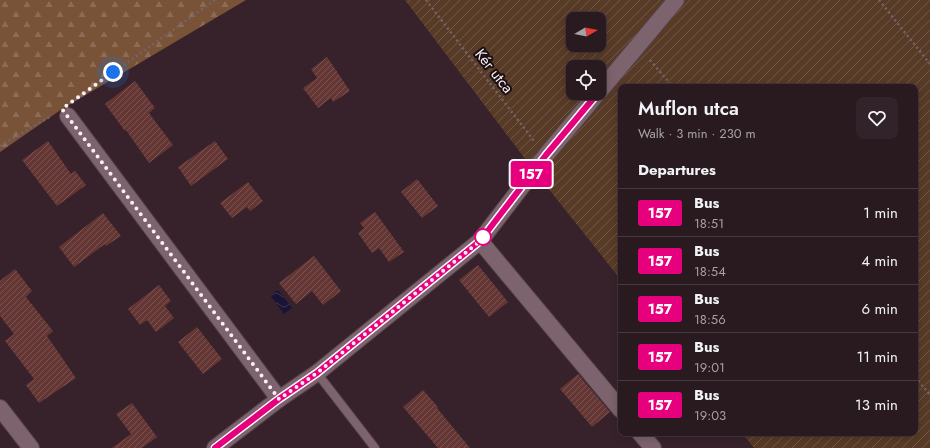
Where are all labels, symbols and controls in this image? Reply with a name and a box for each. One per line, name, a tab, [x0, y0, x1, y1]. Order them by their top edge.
north arrow	[566, 12, 606, 52]
map controls	[566, 12, 606, 100]
street label: Kér utca	[470, 44, 518, 98]
button: locate	[566, 60, 606, 100]
your location	[103, 62, 123, 82]
text: Muflon utca	[638, 95, 739, 122]
button: heart	[856, 97, 898, 139]
text: Walk · 3 min · 230 m	[638, 124, 756, 143]
text: Departures	[638, 159, 716, 181]
line badge: 157	[508, 161, 554, 187]
text: 157	[519, 164, 543, 184]
text: Bus	[694, 192, 719, 214]
text: 1 min	[863, 202, 898, 224]
text: 157	[648, 203, 672, 223]
text: 18:51	[694, 214, 724, 233]
unlabelled marker	[474, 228, 492, 246]
text: Bus	[694, 240, 719, 262]
text: 4 min	[861, 250, 898, 272]
text: 157	[648, 251, 672, 271]
text: 18:54	[694, 262, 726, 281]
text: Bus	[694, 288, 719, 310]
text: 6 min	[861, 298, 898, 320]
text: 157	[648, 299, 672, 319]
text: 18:56	[694, 310, 726, 329]
text: Bus	[694, 336, 719, 358]
text: 11 min	[857, 346, 898, 368]
text: 157	[648, 347, 672, 367]
text: 19:01	[694, 358, 725, 377]
text: Bus	[694, 384, 719, 406]
text: 13 min	[855, 394, 898, 416]
text: 157	[648, 395, 672, 415]
text: 19:03	[694, 406, 726, 425]

